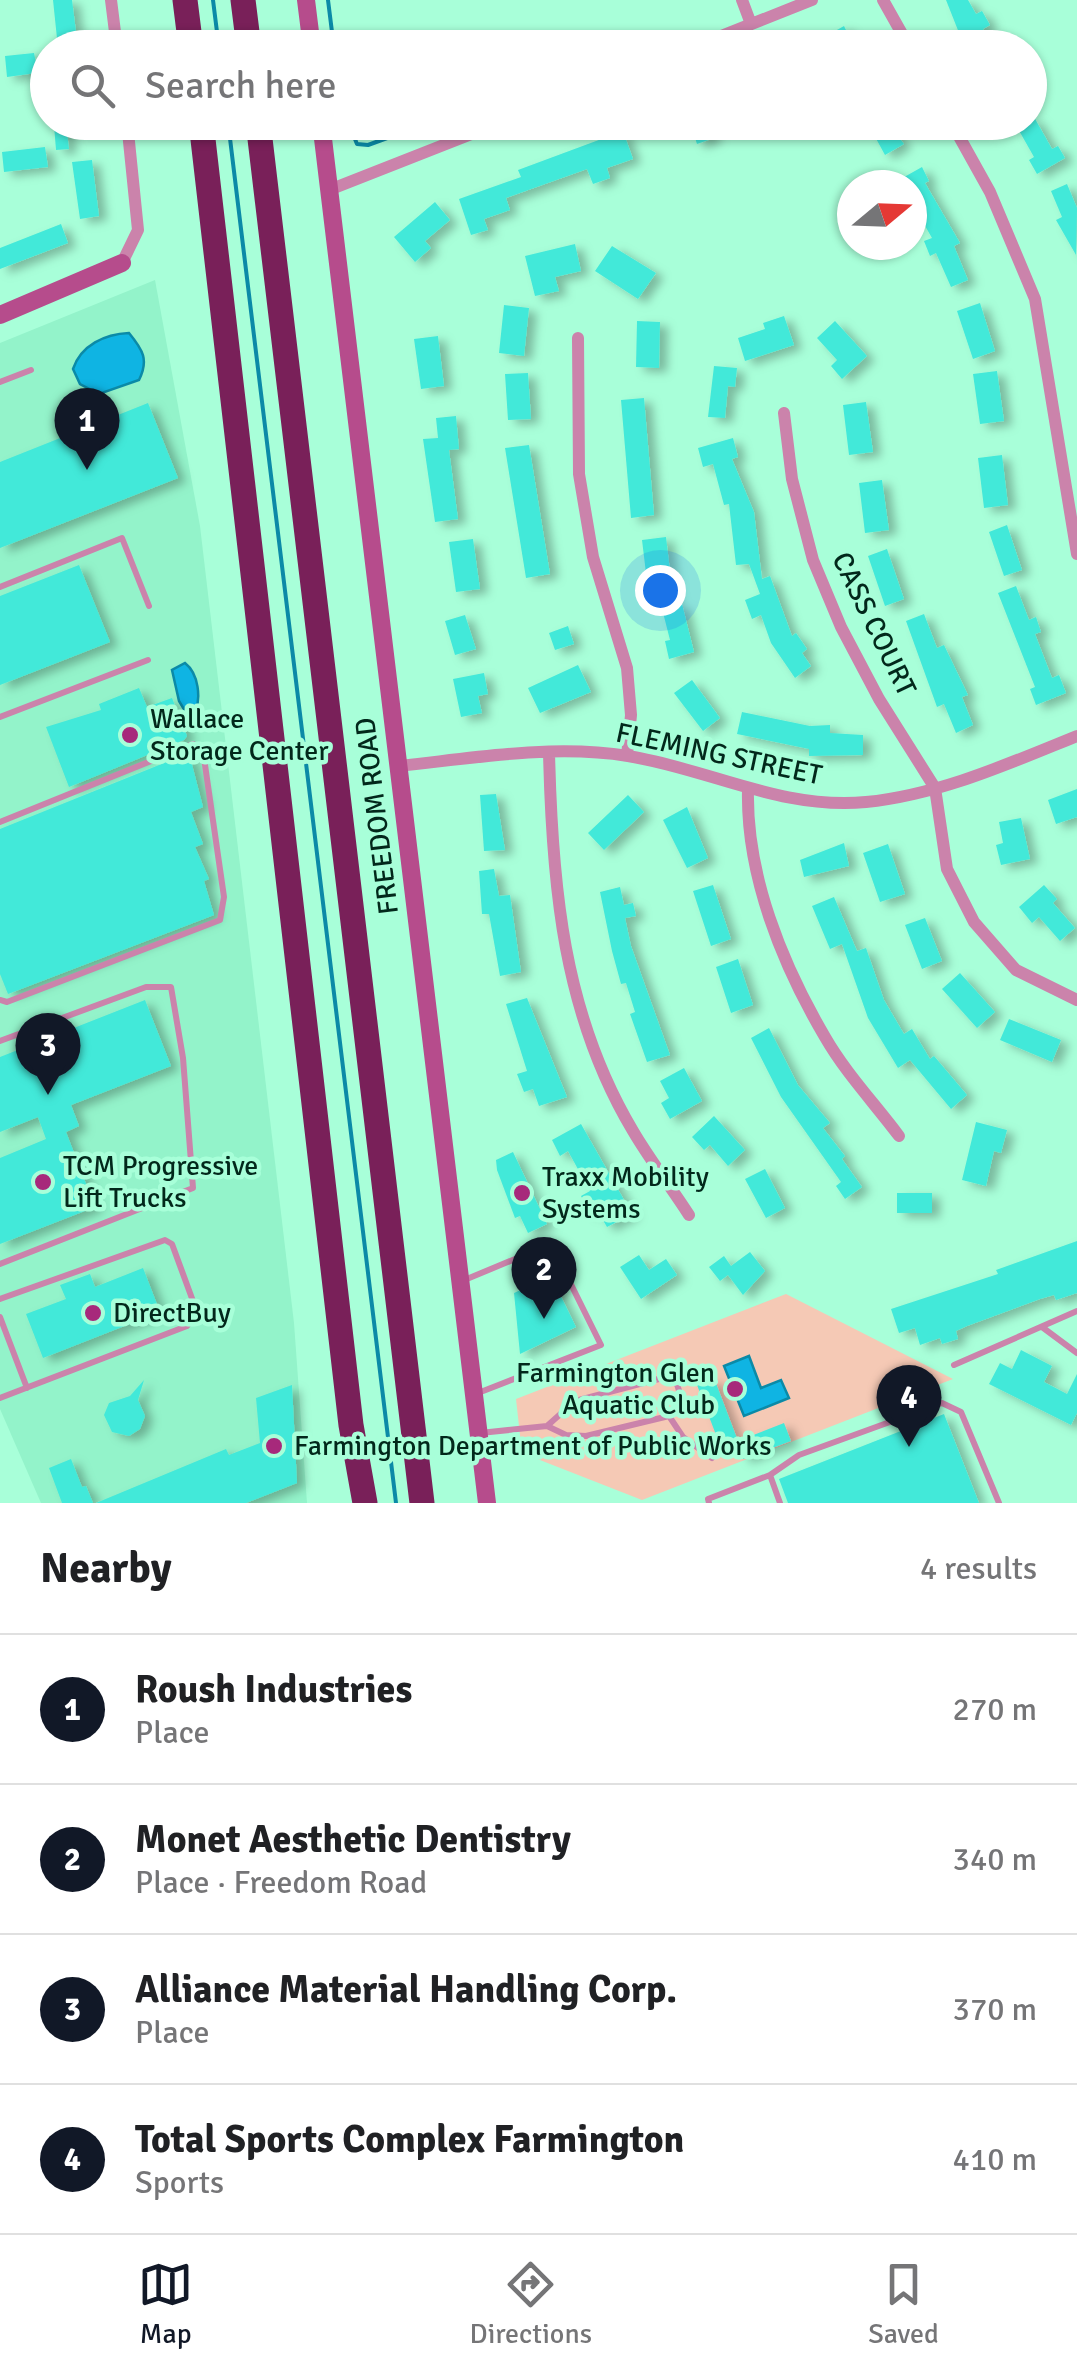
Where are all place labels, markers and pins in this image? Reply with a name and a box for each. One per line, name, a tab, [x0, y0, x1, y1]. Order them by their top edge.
pin: 1	[54, 388, 120, 470]
place label: Wallace Storage Center	[150, 702, 329, 768]
marker: Wallace Storage Center	[119, 724, 141, 746]
pin: 3	[15, 1012, 80, 1095]
place label: TCM Progressive Lift Trucks	[63, 1149, 258, 1215]
place label: Traxx Mobility Systems	[542, 1160, 709, 1226]
marker: TCM Progressive Lift Trucks	[32, 1171, 54, 1193]
marker: Traxx Mobility Systems	[511, 1182, 533, 1204]
pin: 2	[512, 1236, 576, 1319]
place label: DirectBuy	[113, 1296, 231, 1330]
marker: DirectBuy	[82, 1302, 104, 1324]
place label: Farmington Glen Aquatic Club	[516, 1356, 715, 1422]
pin: 4	[876, 1364, 942, 1447]
marker: Farmington Glen Aquatic Club	[724, 1378, 746, 1400]
place label: Farmington Department of Public Works	[294, 1429, 772, 1463]
marker: Farmington Department of Public Works	[263, 1435, 285, 1457]

